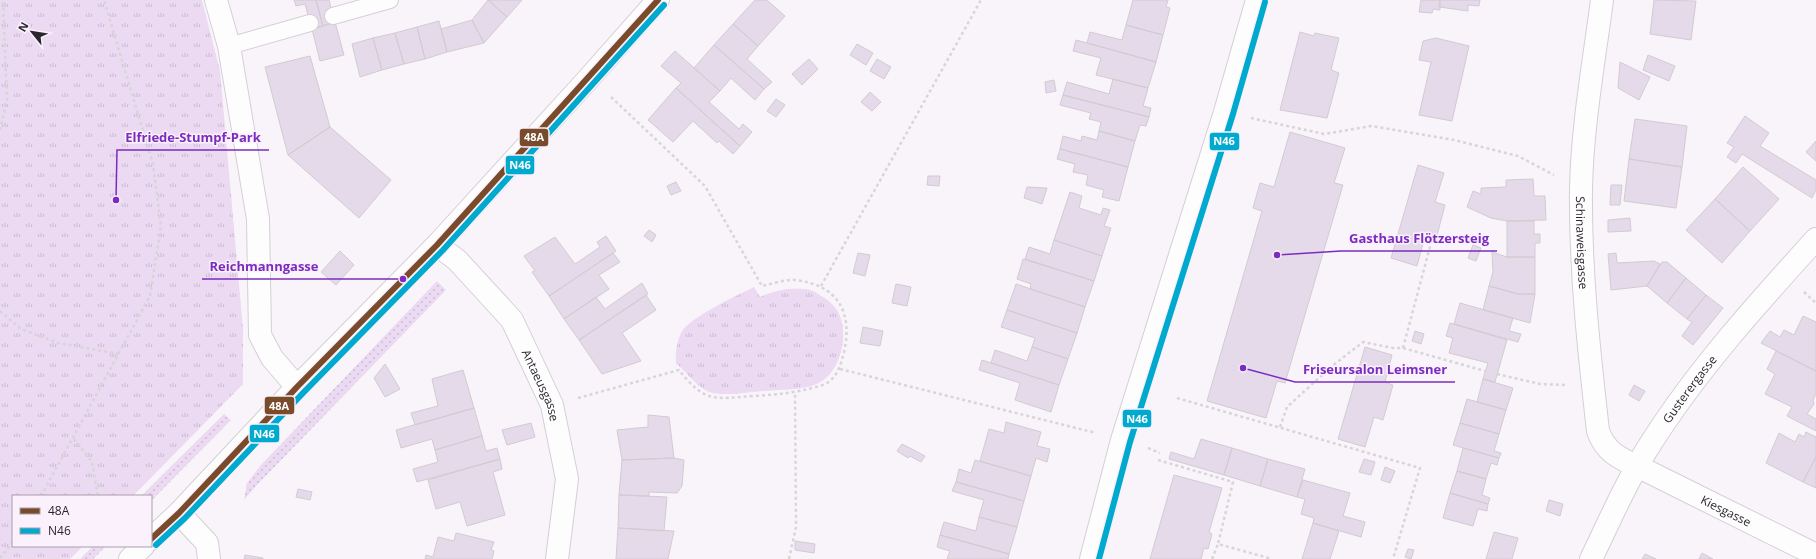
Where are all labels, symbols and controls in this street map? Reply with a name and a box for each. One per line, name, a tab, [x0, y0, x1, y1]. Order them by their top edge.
north arrow	[12, 12, 52, 52]
text: N	[14, 19, 32, 34]
callout: Elfriede-Stumpf-Park	[117, 125, 269, 150]
text: Elfriede-Stumpf-Park	[125, 128, 262, 146]
line badge: 48A	[519, 128, 549, 147]
text: 48A	[524, 129, 544, 144]
line badge: N46	[1209, 132, 1240, 151]
text: N46	[1213, 133, 1235, 148]
line badge: N46	[505, 155, 535, 175]
text: N46	[509, 157, 531, 172]
street label: Schinaweisgasse	[1572, 196, 1593, 290]
callout: Gasthaus Flötzersteig	[1341, 226, 1497, 251]
text: Gasthaus Flötzersteig	[1349, 229, 1490, 247]
callout: Reichmanngasse	[202, 254, 327, 279]
text: Reichmanngasse	[210, 257, 319, 275]
street label: Antaeusgasse	[518, 346, 564, 423]
street label: Gusterergasse	[1658, 351, 1720, 426]
callout: Friseursalon Leimsner	[1295, 357, 1455, 382]
text: Friseursalon Leimsner	[1303, 360, 1447, 378]
line badge: 48A	[264, 396, 295, 415]
text: 48A	[269, 398, 289, 413]
line badge: N46	[1122, 409, 1152, 428]
text: N46	[1126, 411, 1148, 426]
line badge: N46	[249, 424, 280, 443]
text: N46	[253, 426, 275, 441]
street label: Kiesgasse	[1698, 491, 1755, 530]
legend	[12, 495, 152, 547]
text: 48A	[48, 502, 70, 519]
text: N46	[48, 522, 71, 539]

